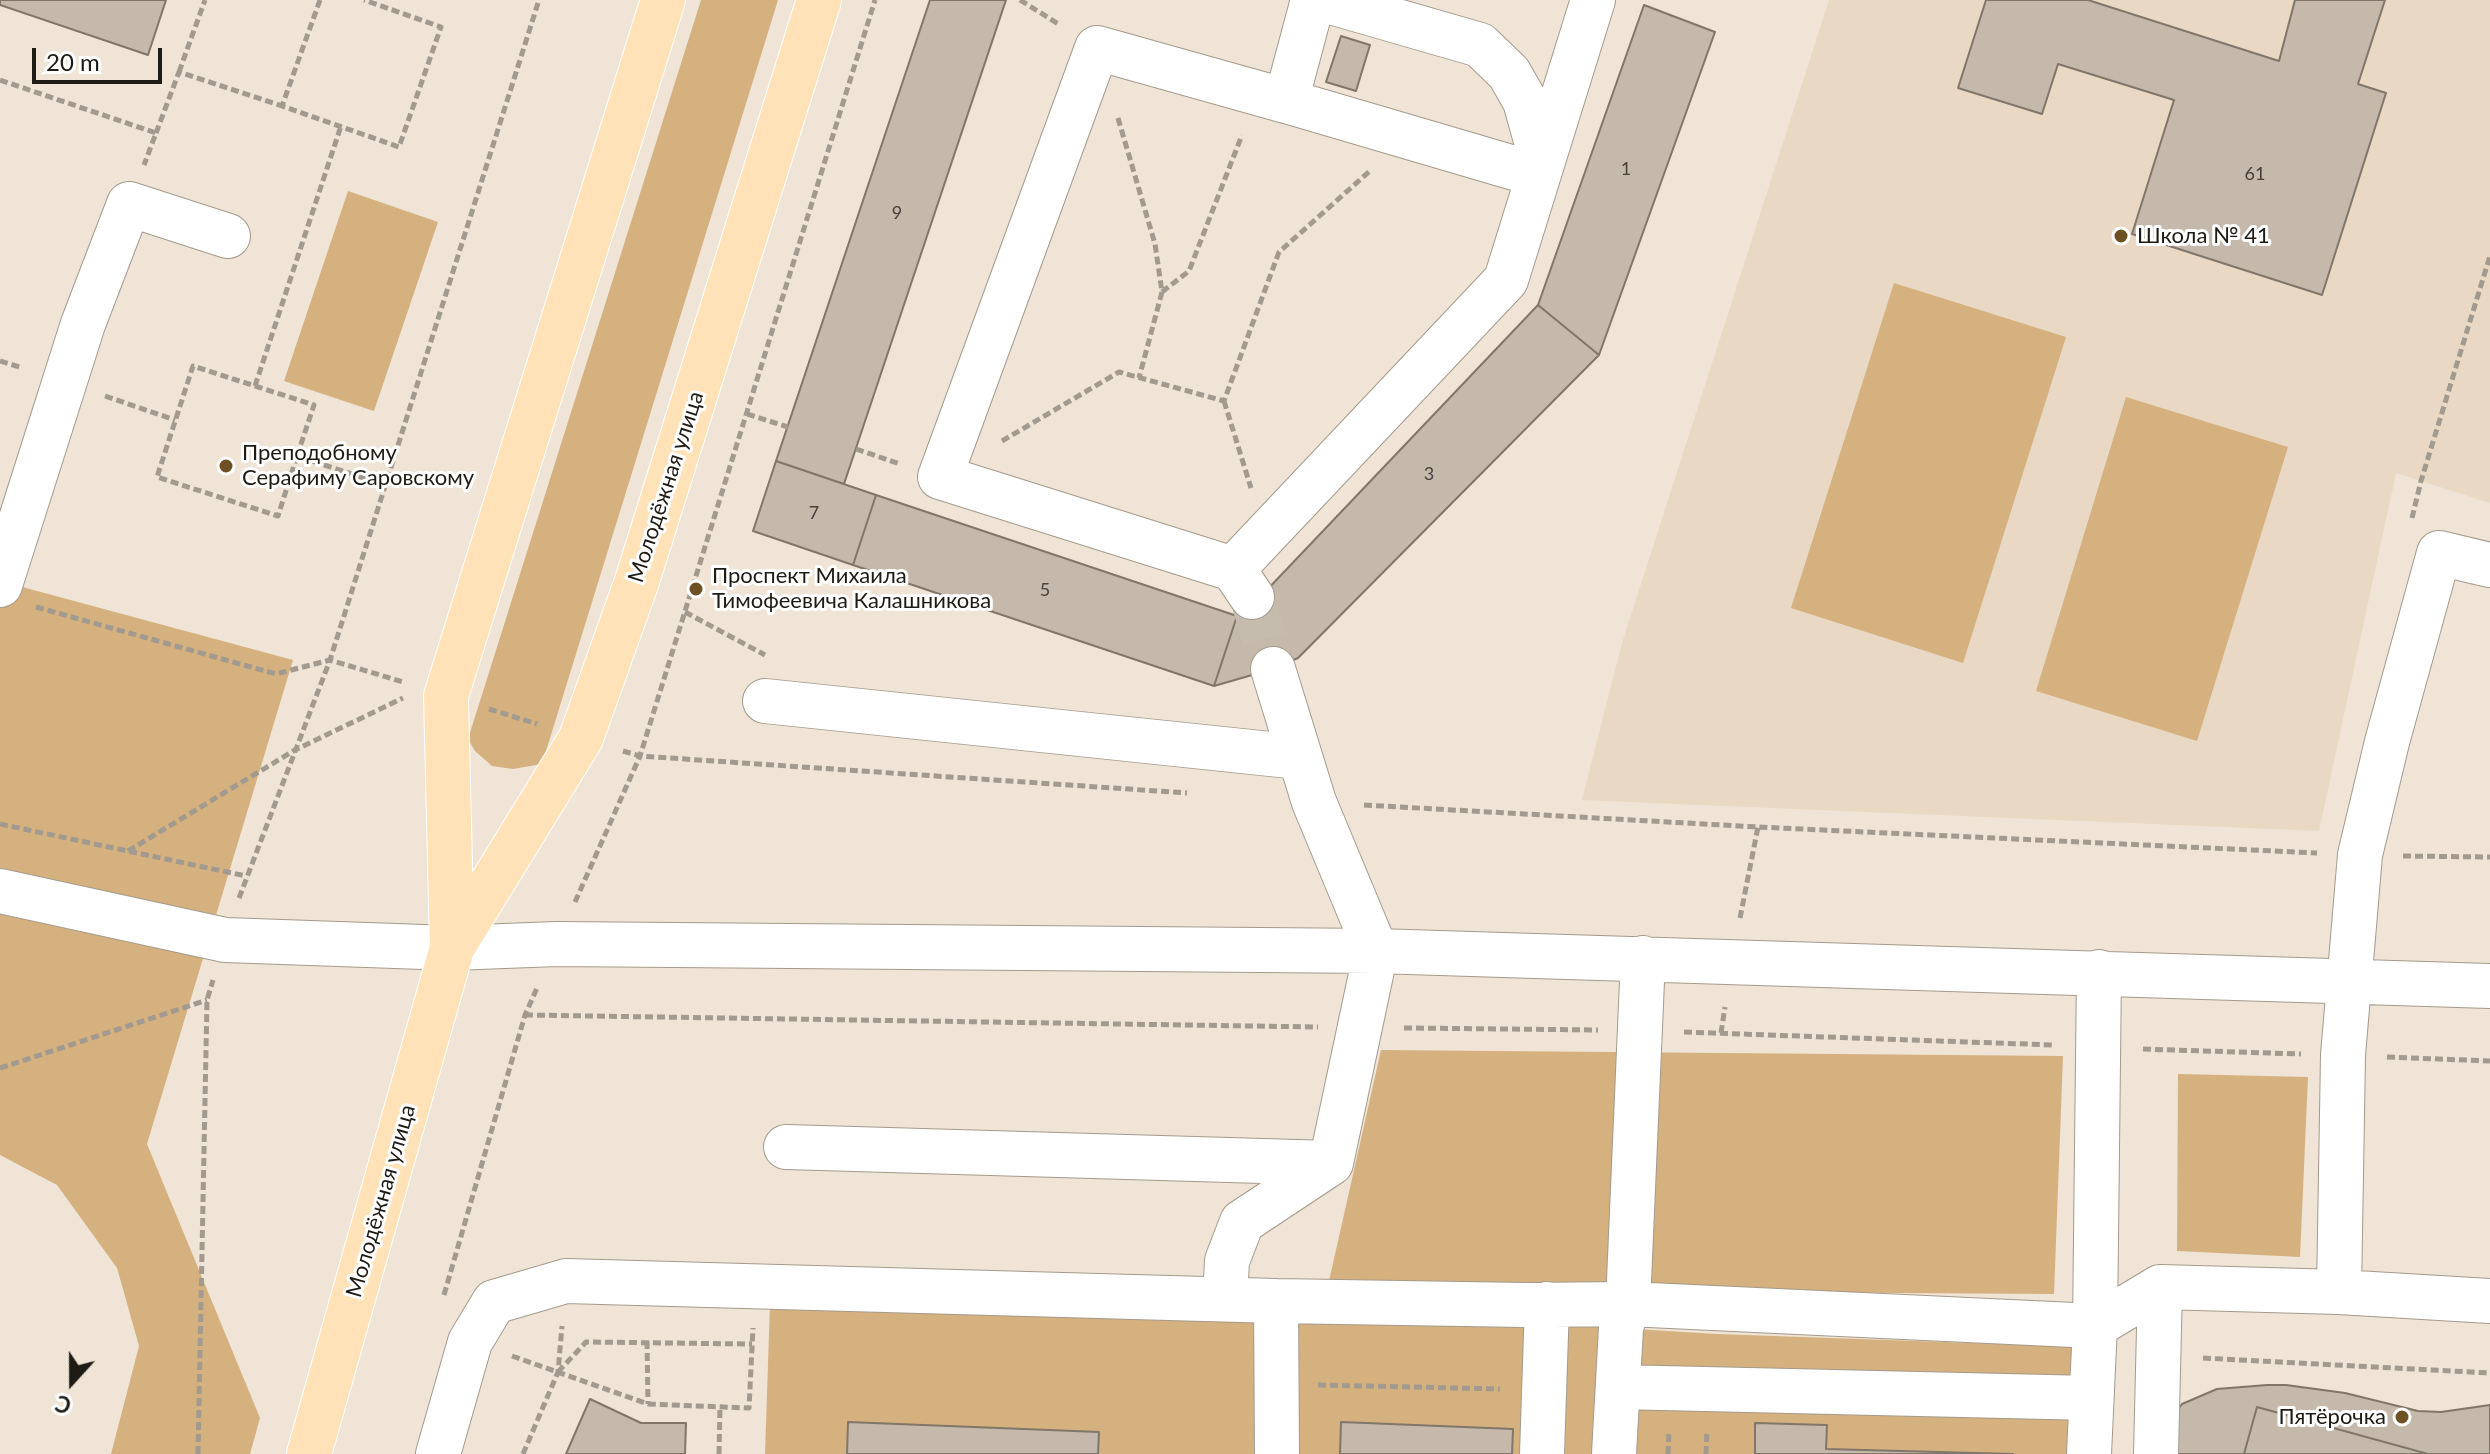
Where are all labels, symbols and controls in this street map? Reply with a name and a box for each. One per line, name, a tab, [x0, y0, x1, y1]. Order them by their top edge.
scale bar	[36, 32, 166, 82]
text: 20 m	[46, 47, 100, 76]
house number: 1	[1621, 158, 1631, 180]
house number: 61	[2245, 163, 2265, 185]
house number: 9	[892, 202, 902, 224]
place label: Школа № 41	[2137, 223, 2270, 249]
marker: Школа № 41	[2112, 227, 2130, 245]
street label: Молодёжная улица	[623, 388, 709, 586]
place label: Преподобному Серафиму Саровскому	[242, 440, 474, 492]
marker: Преподобному Серафиму Саровскому	[217, 457, 235, 475]
house number: 3	[1424, 463, 1434, 485]
house number: 7	[809, 502, 819, 524]
place label: Проспект Михаила Тимофеевича Калашникова	[712, 563, 991, 614]
house number: 5	[1040, 579, 1050, 601]
marker: Проспект Михаила Тимофеевича Калашникова	[687, 580, 705, 598]
street label: Молодёжная улица	[341, 1102, 421, 1300]
north arrow	[32, 1342, 112, 1422]
text: С	[52, 1390, 75, 1420]
place label: Пятёрочка	[2279, 1404, 2386, 1430]
marker: Пятёрочка	[2393, 1408, 2411, 1426]

